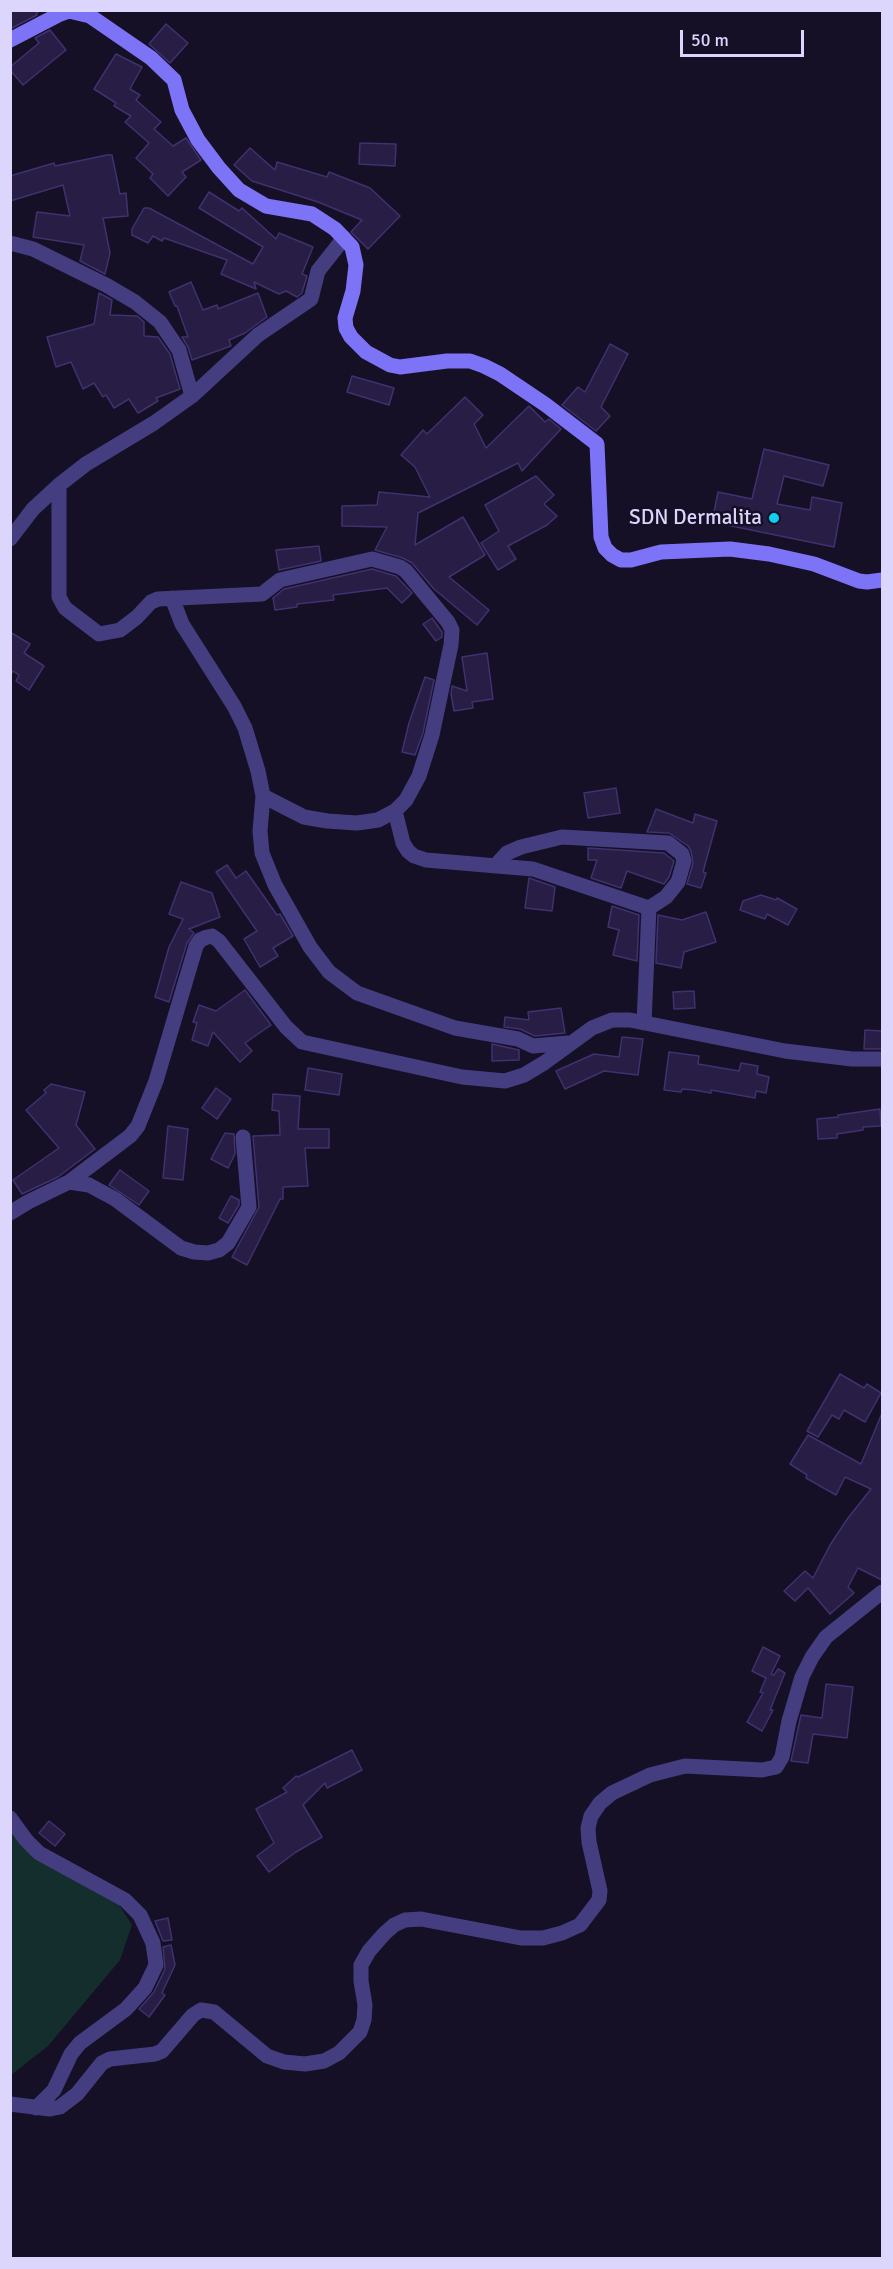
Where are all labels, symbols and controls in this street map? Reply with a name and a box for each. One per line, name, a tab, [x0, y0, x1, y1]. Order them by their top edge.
scale bar	[683, 18, 808, 56]
text: 50 m	[691, 29, 729, 51]
place label: SDN Dermalita	[629, 505, 762, 531]
marker: SDN Dermalita	[767, 511, 781, 525]

